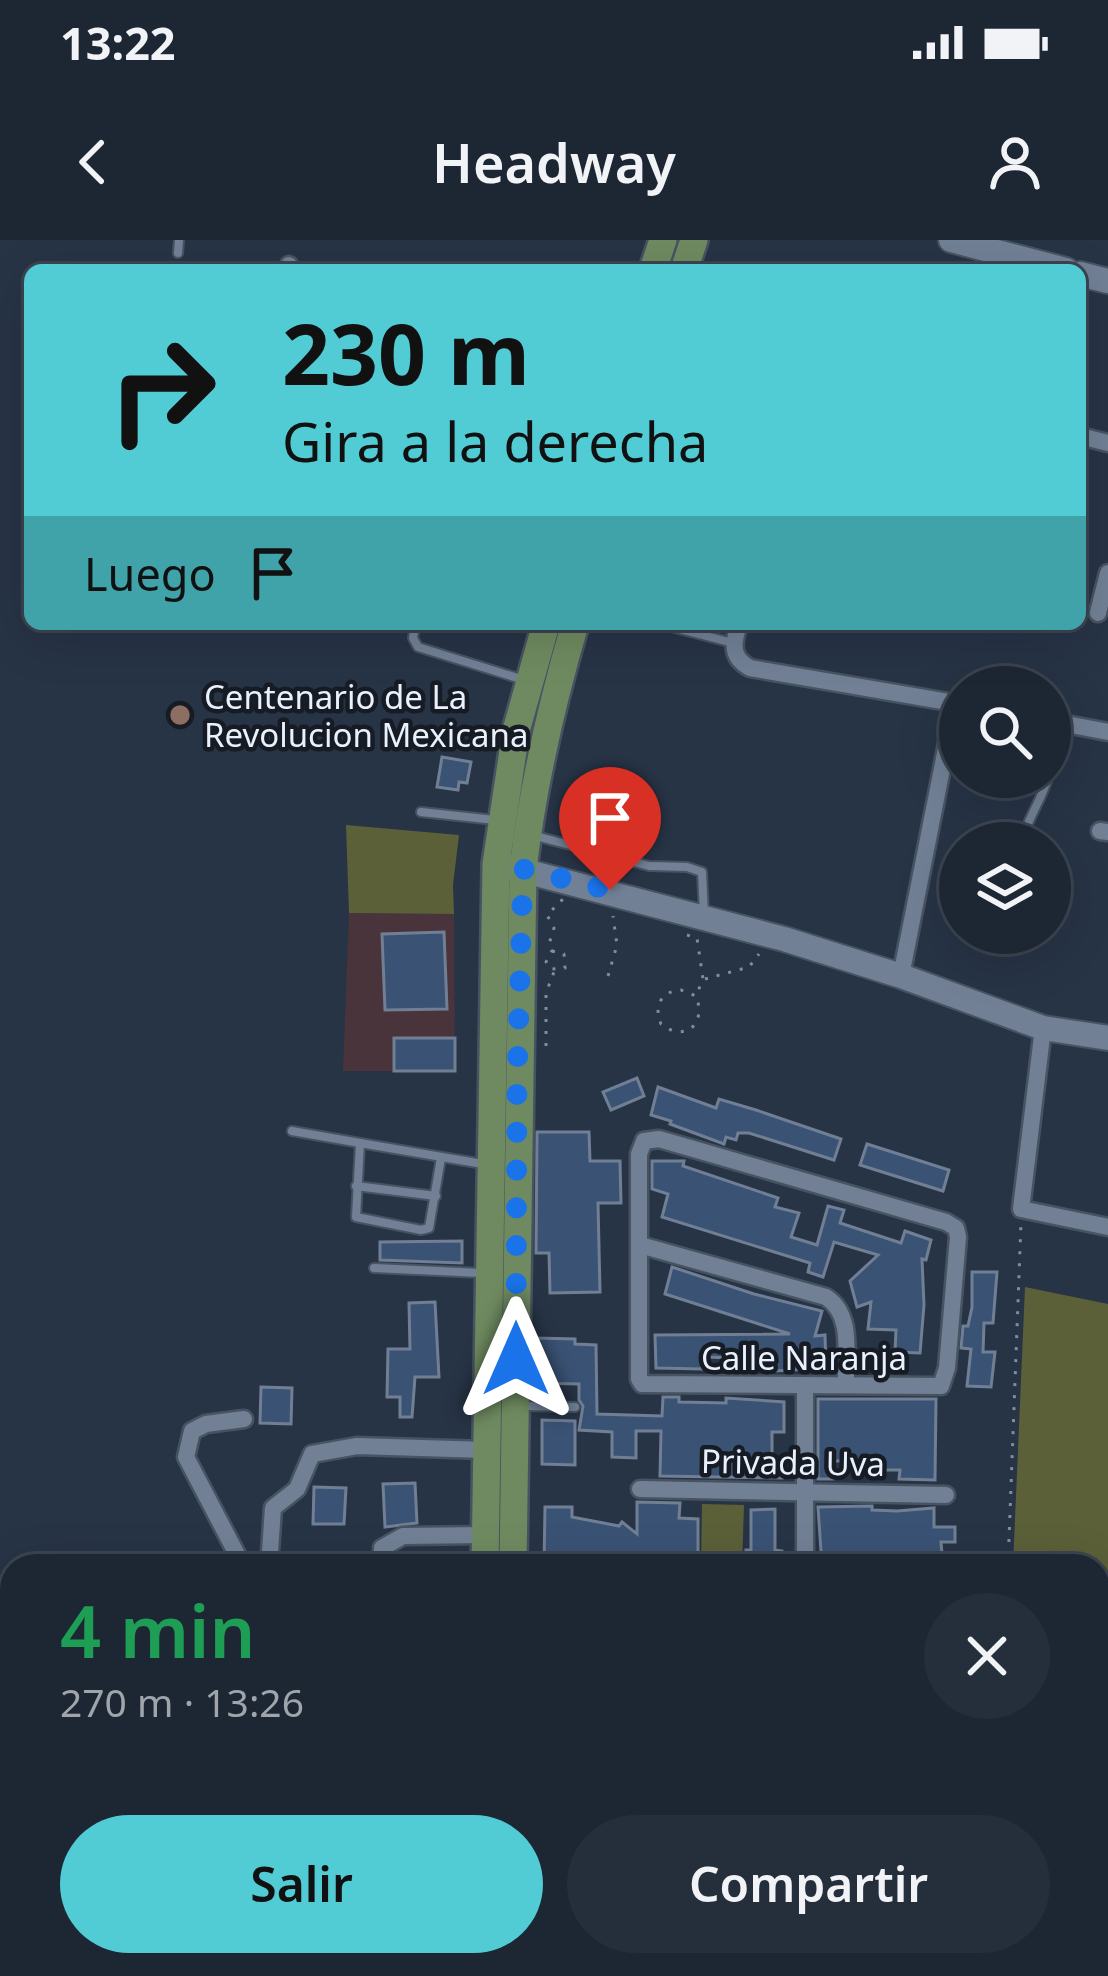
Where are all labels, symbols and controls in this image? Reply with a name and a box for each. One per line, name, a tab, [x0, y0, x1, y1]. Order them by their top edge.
text: 13:22	[60, 12, 176, 73]
text: Headway	[432, 125, 676, 199]
icon: back	[60, 129, 126, 195]
icon: person	[982, 129, 1048, 195]
text: 230 m	[282, 295, 530, 410]
icon: right	[84, 312, 240, 468]
text: Gira a la derecha	[282, 404, 708, 478]
icon: arrive	[240, 540, 306, 606]
text: Luego	[84, 543, 216, 604]
map controls	[939, 666, 1071, 954]
button: search	[939, 666, 1071, 798]
place label: Centenario de La Revolucion Mexicana	[204, 674, 529, 757]
marker: Centenario de La Revolucion Mexicana	[167, 702, 193, 728]
pin	[559, 767, 661, 890]
icon: arrive	[577, 785, 643, 851]
button: layers	[939, 822, 1071, 954]
position arrow	[453, 1296, 579, 1422]
street label: Calle Naranja	[701, 1335, 907, 1380]
street label: Privada Uva	[701, 1438, 885, 1486]
text: 4 min	[60, 1581, 255, 1679]
button: close	[924, 1593, 1050, 1719]
text: 270 m · 13:26	[60, 1675, 304, 1728]
button: Salir	[60, 1815, 543, 1953]
button: Compartir	[567, 1815, 1050, 1953]

